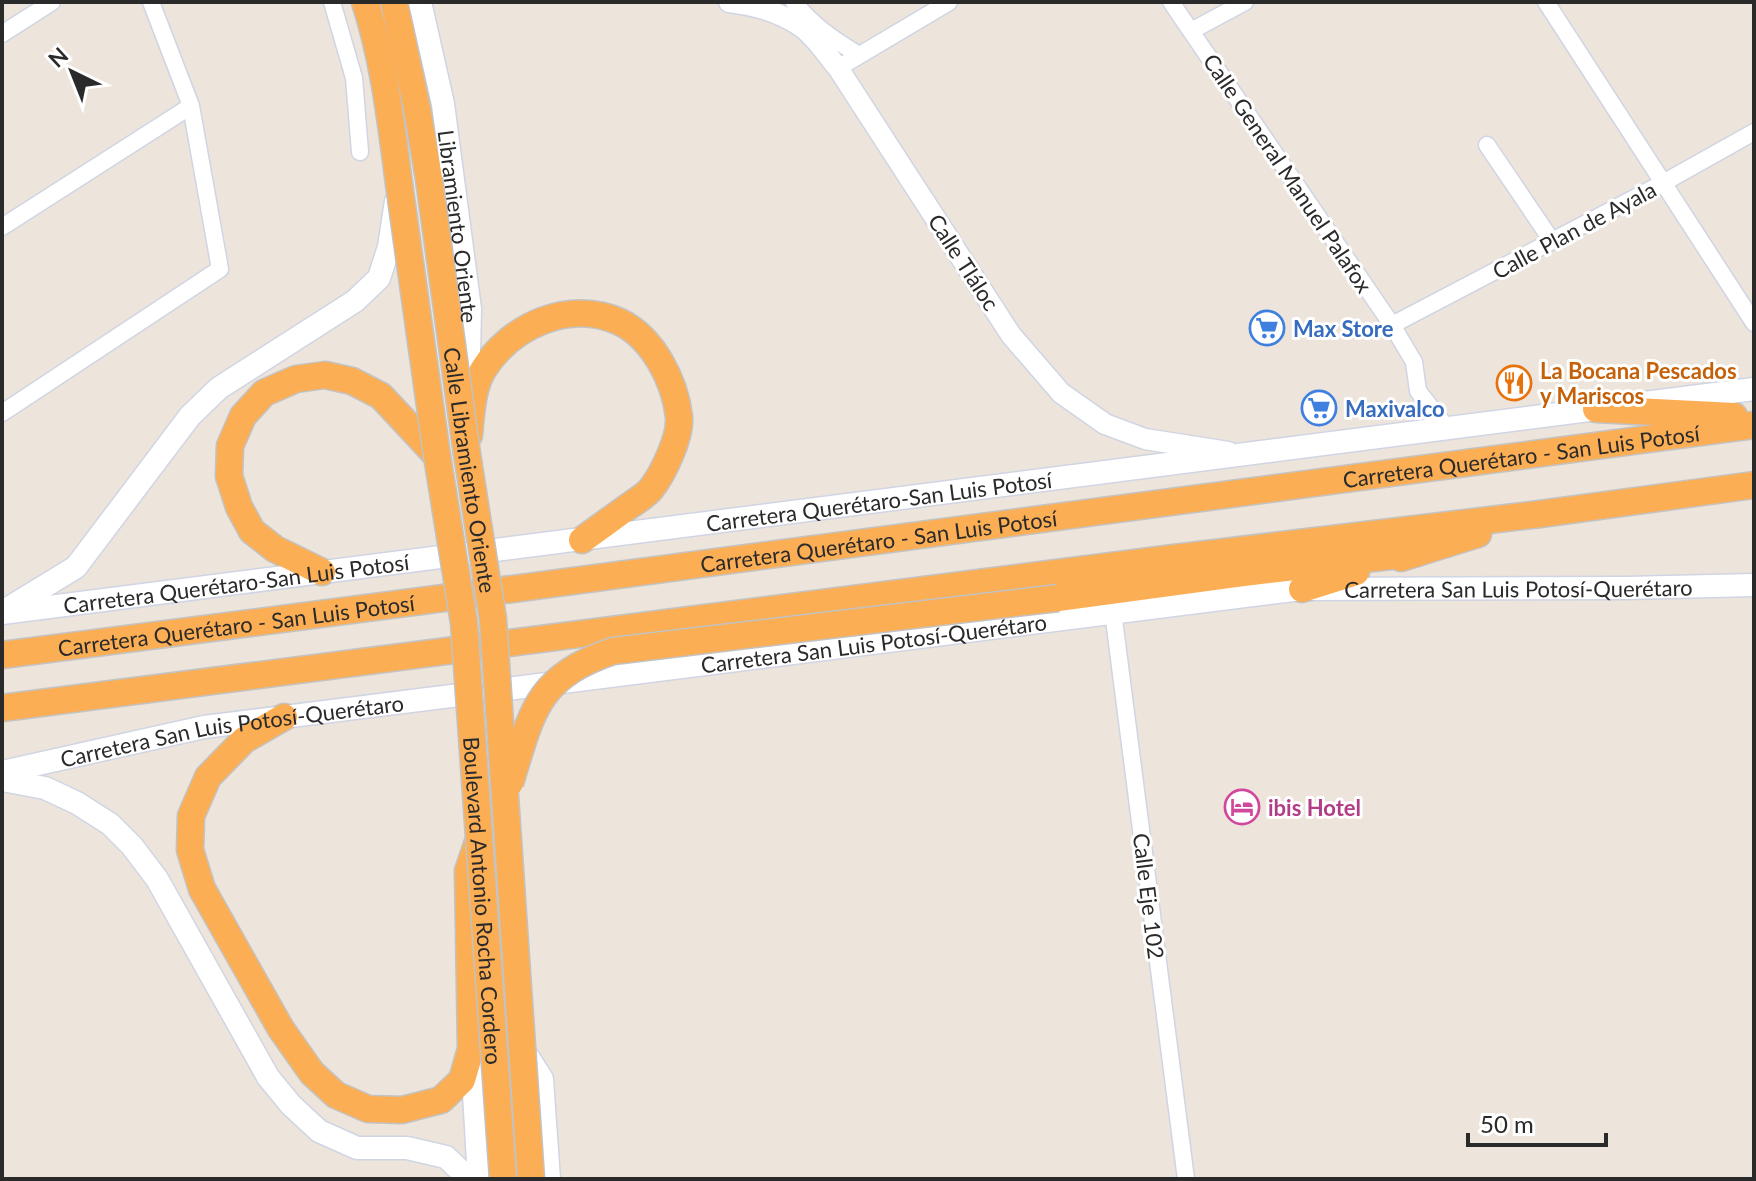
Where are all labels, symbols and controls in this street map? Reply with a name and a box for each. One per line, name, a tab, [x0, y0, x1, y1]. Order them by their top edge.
north arrow	[32, 32, 112, 112]
text: N	[43, 41, 73, 73]
street label: Calle General Manuel Palafox	[1198, 48, 1378, 298]
street label: Libramiento Oriente	[433, 128, 484, 323]
street label: Calle Plan de Ayala	[1488, 175, 1660, 285]
street label: Calle Tláloc	[923, 209, 1005, 315]
supermarket icon: Max Store	[1248, 309, 1286, 347]
place label: Max Store	[1293, 315, 1394, 342]
street label: Calle Libramiento Oriente	[439, 346, 502, 595]
place label: La Bocana Pescados y Mariscos	[1540, 357, 1737, 409]
restaurant icon: La Bocana Pescados y Mariscos	[1495, 364, 1533, 402]
supermarket icon: Maxivalco	[1300, 389, 1338, 427]
place label: Maxivalco	[1345, 395, 1445, 422]
street label: Carretera Querétaro - San Luis Potosí	[1341, 419, 1702, 493]
street label: Carretera Querétaro-San Luis Potosí	[704, 465, 1054, 536]
street label: Carretera Querétaro - San Luis Potosí	[699, 504, 1059, 578]
street label: Carretera Querétaro-San Luis Potosí	[62, 548, 411, 619]
street label: Carretera San Luis Potosí-Querétaro	[1344, 573, 1693, 602]
street label: Carretera Querétaro - San Luis Potosí	[56, 588, 417, 661]
street label: Carretera San Luis Potosí-Querétaro	[699, 608, 1048, 678]
street label: Carretera San Luis Potosí-Querétaro	[57, 689, 405, 772]
street label: Boulevard Antonio Rocha Cordero	[458, 736, 508, 1065]
hotel icon: ibis Hotel	[1223, 788, 1261, 826]
place label: ibis Hotel	[1268, 794, 1361, 821]
street label: Calle Eje 102	[1128, 831, 1170, 961]
scale bar	[1468, 1097, 1606, 1147]
text: 50 m	[1480, 1109, 1534, 1138]

